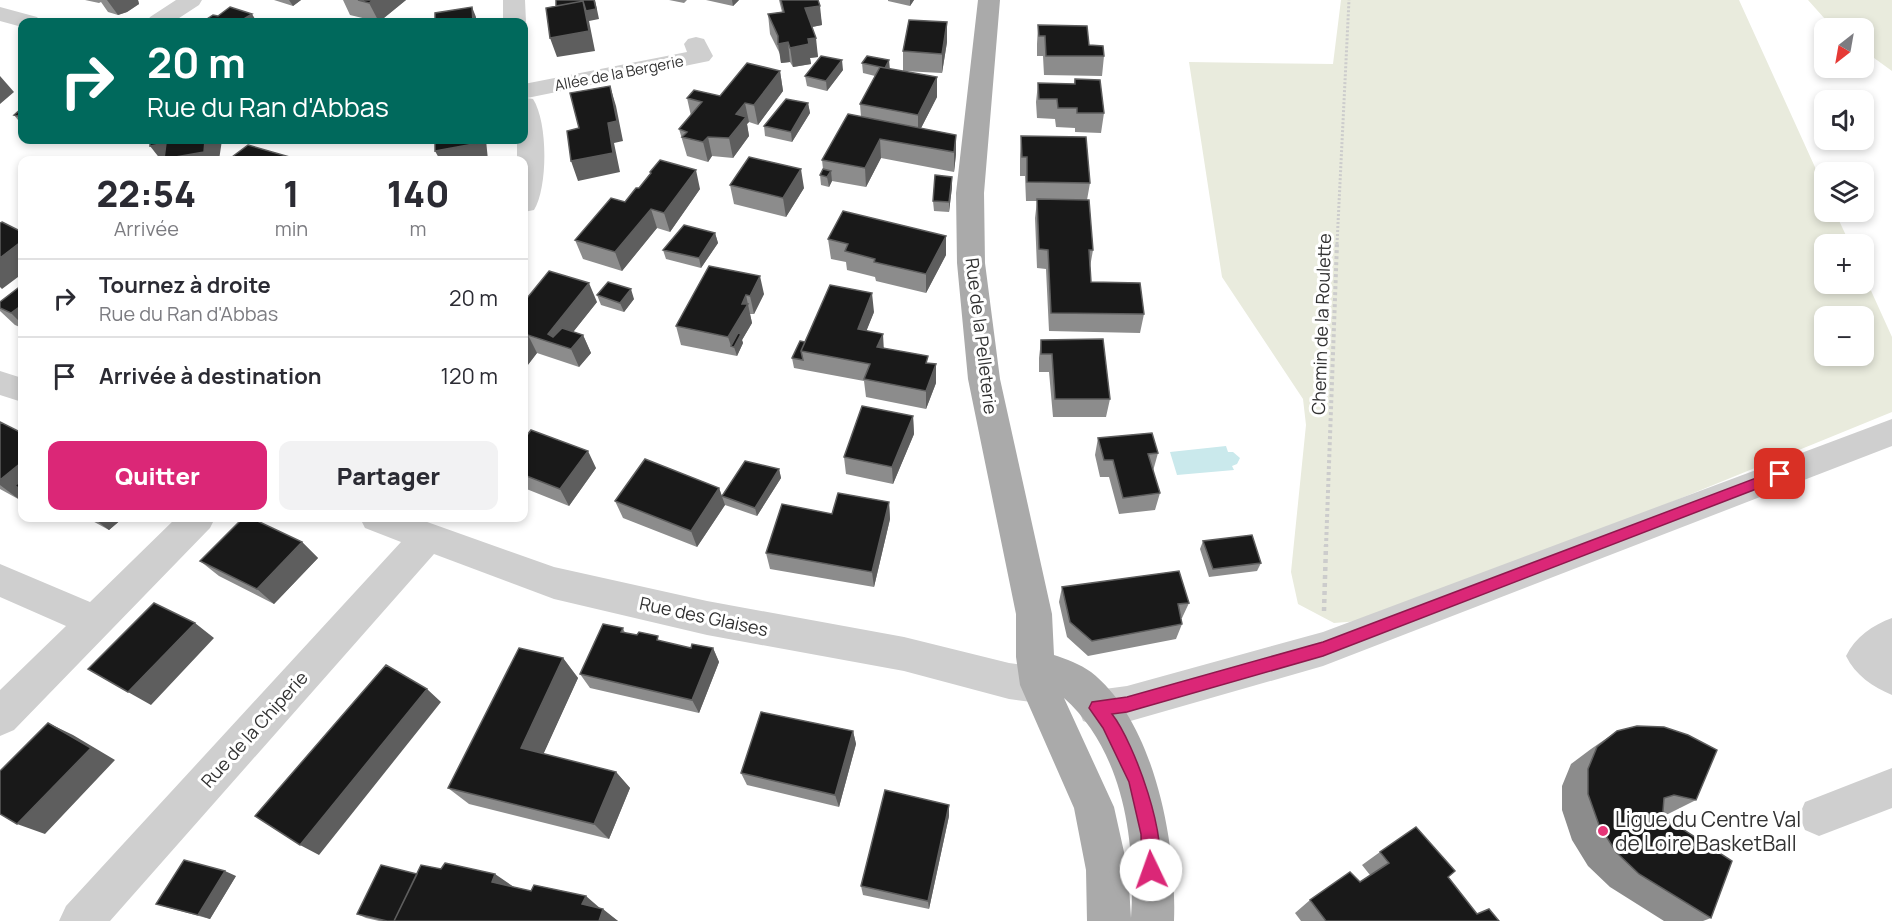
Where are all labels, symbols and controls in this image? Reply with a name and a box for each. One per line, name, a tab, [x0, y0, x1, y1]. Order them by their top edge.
north arrow	[1814, 18, 1874, 78]
map controls	[1814, 18, 1874, 366]
text: 20 m	[147, 33, 246, 91]
icon: right	[48, 42, 126, 120]
street label: Allée de la Bergerie	[553, 50, 685, 96]
text: Rue du Ran d'Abbas	[147, 88, 389, 125]
button: sound	[1814, 90, 1874, 150]
button: layers	[1814, 162, 1874, 222]
text: 22:54	[97, 169, 196, 218]
text: 1	[283, 169, 300, 218]
text: 140	[387, 169, 449, 218]
text: Arrivée	[114, 215, 179, 242]
text: min	[275, 215, 308, 242]
text: m	[410, 215, 427, 242]
street label: Chemin de la Roulette	[1306, 233, 1336, 415]
button: +	[1814, 234, 1874, 294]
street label: Rue de la Pelleterie	[960, 256, 1004, 416]
text: Tournez à droite	[99, 270, 271, 300]
icon: right	[48, 282, 81, 315]
text: 20 m	[449, 283, 498, 313]
text: Rue du Ran d'Abbas	[99, 300, 278, 327]
button: −	[1814, 306, 1874, 366]
icon: arrive	[48, 360, 81, 393]
text: Arrivée à destination	[99, 361, 322, 391]
text: 120 m	[440, 361, 498, 391]
button: Quitter	[48, 441, 267, 510]
button: Partager	[279, 441, 498, 510]
pin	[1754, 448, 1805, 499]
icon: arrive	[1763, 457, 1796, 490]
street label: Rue des Glaises	[637, 591, 771, 641]
street label: Rue de la Chiperie	[195, 666, 313, 792]
place label: Ligue du Centre Val de Loire BasketBall	[1615, 805, 1801, 857]
marker: Ligue du Centre Val de Loire BasketBall	[1596, 824, 1610, 838]
position arrow	[1119, 838, 1183, 902]

